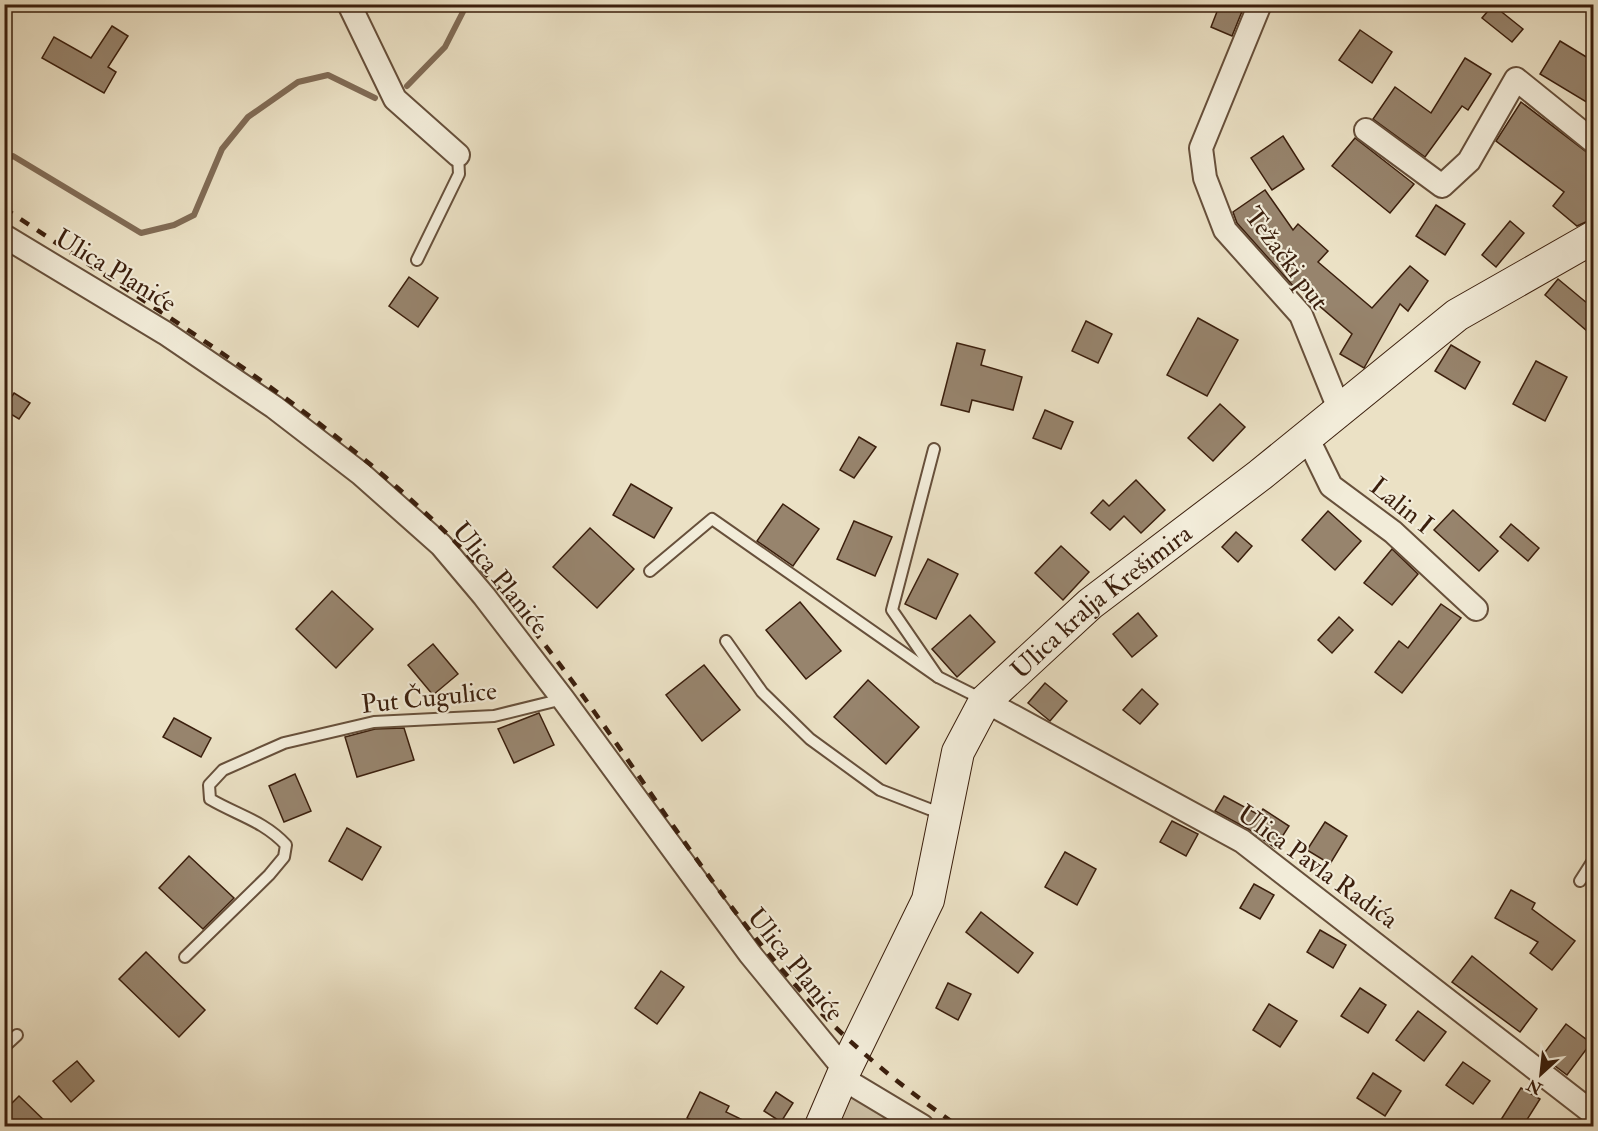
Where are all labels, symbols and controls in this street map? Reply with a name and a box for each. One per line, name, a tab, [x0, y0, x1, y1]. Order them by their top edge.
street label: Težački put	[1236, 201, 1335, 317]
street label: Ulica Planiće	[49, 222, 182, 320]
street label: Lalin I	[1363, 471, 1440, 541]
street label: Ulica Planiće	[445, 516, 556, 642]
street label: Ulica kralja Krešimira	[1004, 517, 1199, 686]
street label: Put Čugulice	[359, 672, 499, 721]
street label: Ulica Pavla Radića	[1231, 798, 1404, 936]
street label: Ulica Planiće	[740, 902, 851, 1028]
north arrow	[1511, 1044, 1571, 1104]
text: N	[1523, 1074, 1546, 1099]

